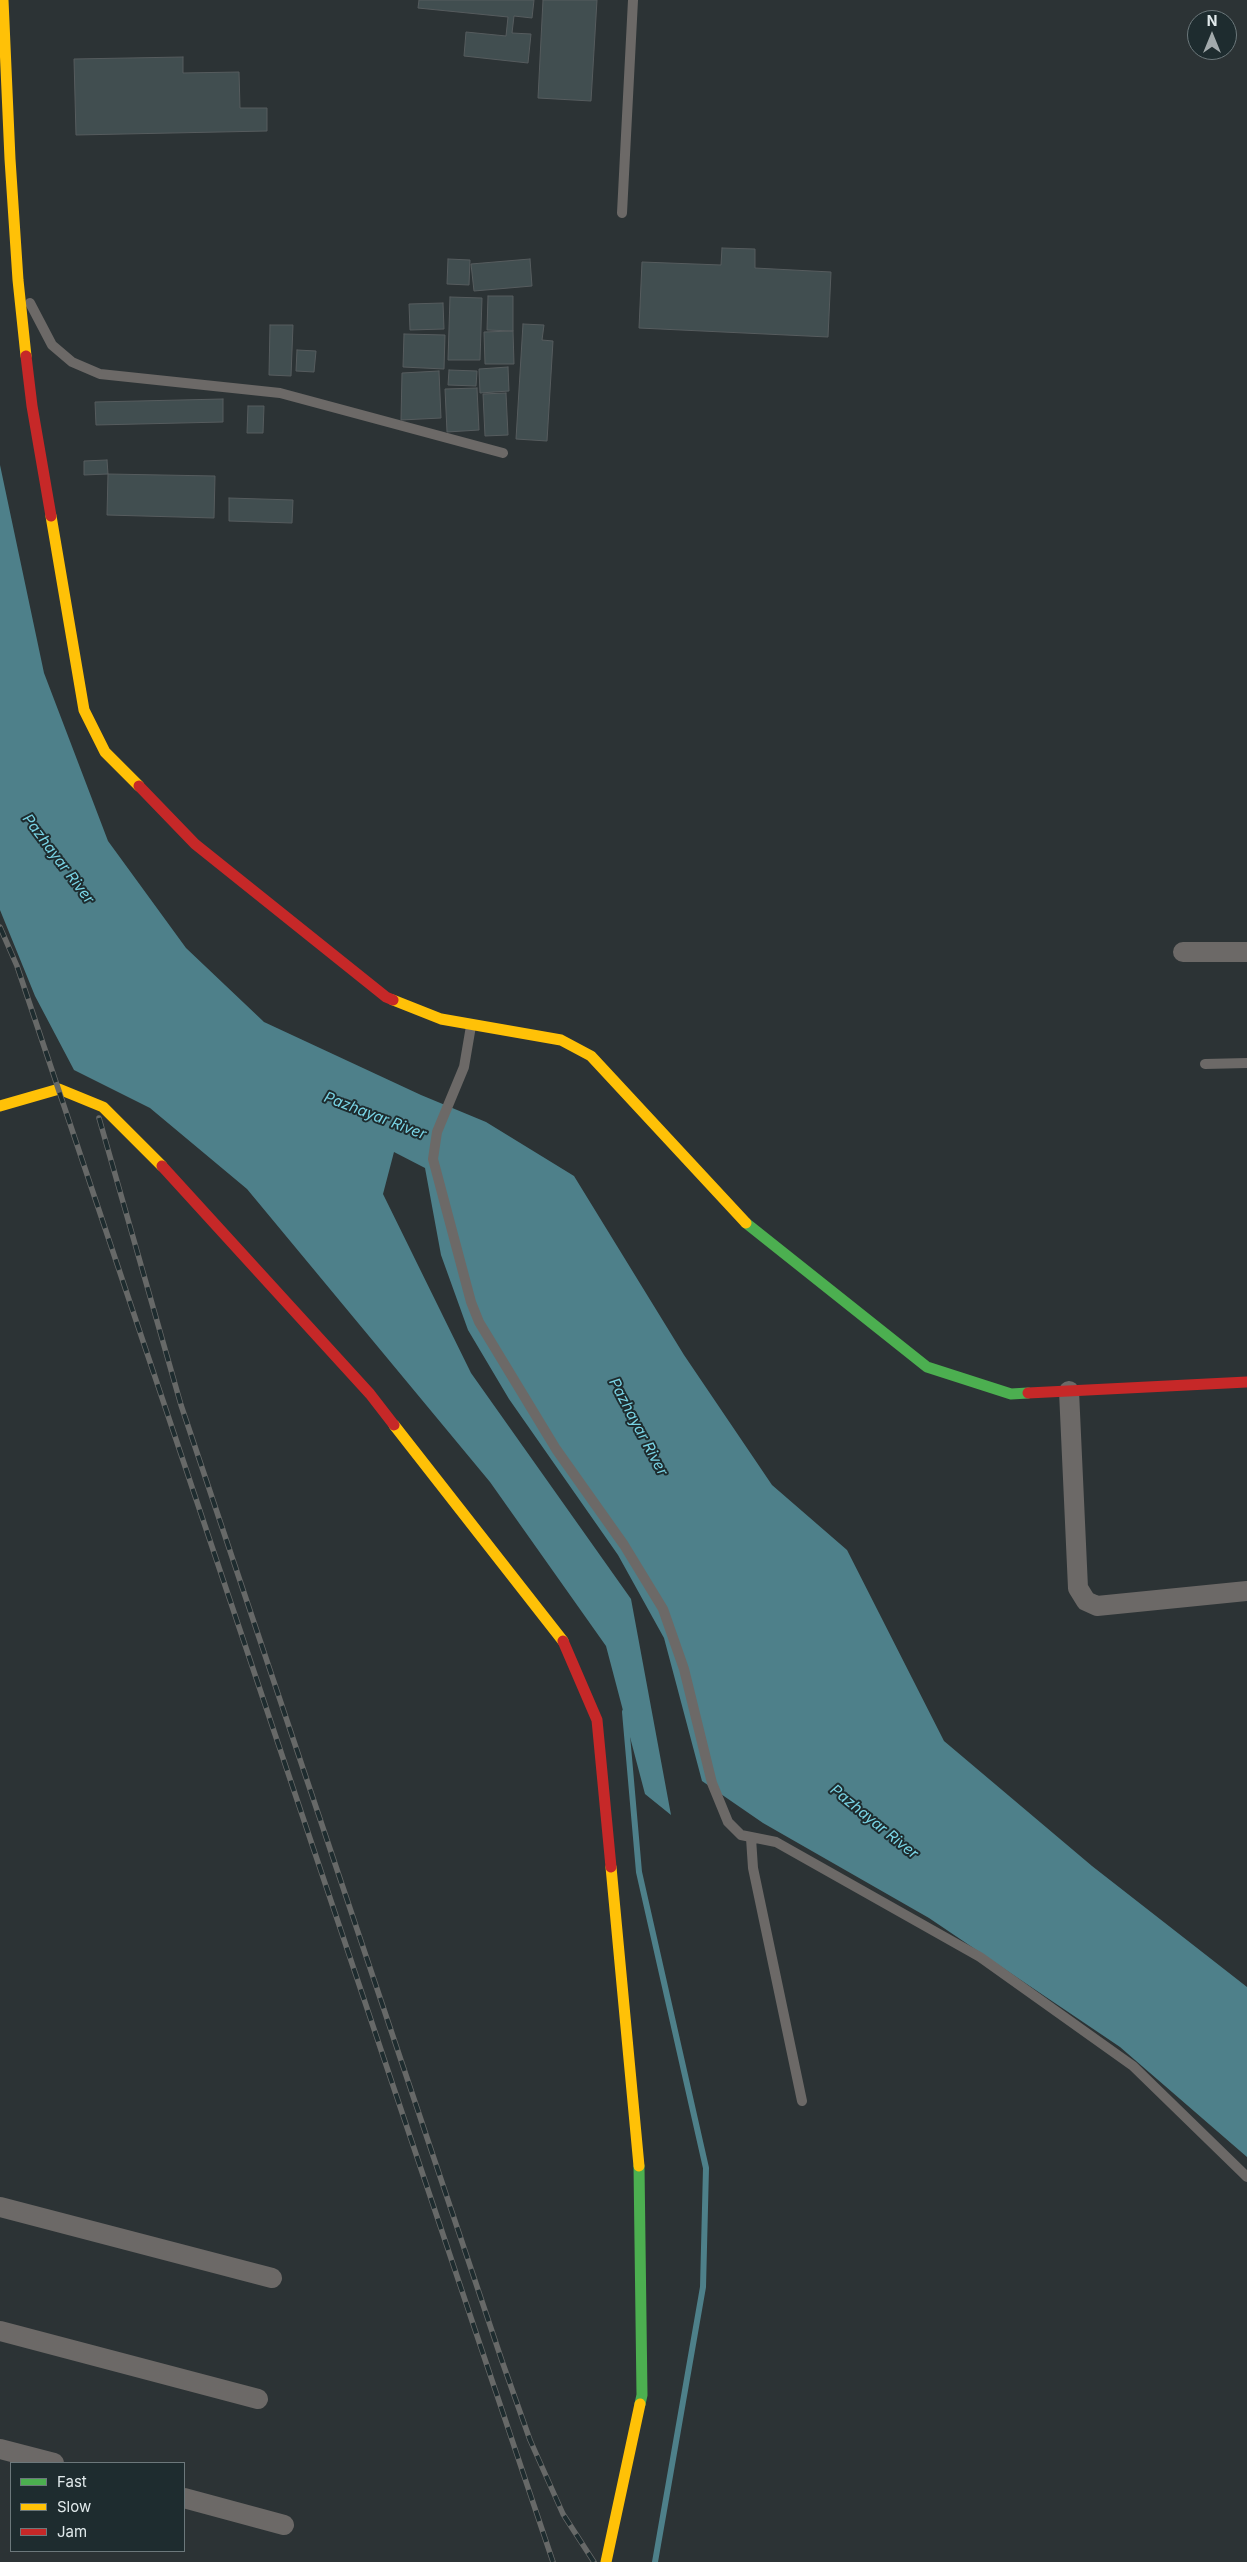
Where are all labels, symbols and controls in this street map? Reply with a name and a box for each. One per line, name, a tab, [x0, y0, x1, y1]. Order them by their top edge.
north arrow	[1187, 10, 1237, 60]
text: N	[1207, 12, 1217, 29]
water label: Pazhayar River	[18, 811, 98, 907]
water label: Pazhayar River	[321, 1088, 429, 1144]
water label: Pazhayar River	[605, 1375, 671, 1479]
water label: Pazhayar River	[826, 1781, 922, 1863]
legend	[10, 2462, 185, 2552]
text: Fast	[57, 2472, 87, 2491]
text: Slow	[57, 2497, 91, 2516]
text: Jam	[57, 2522, 87, 2541]

